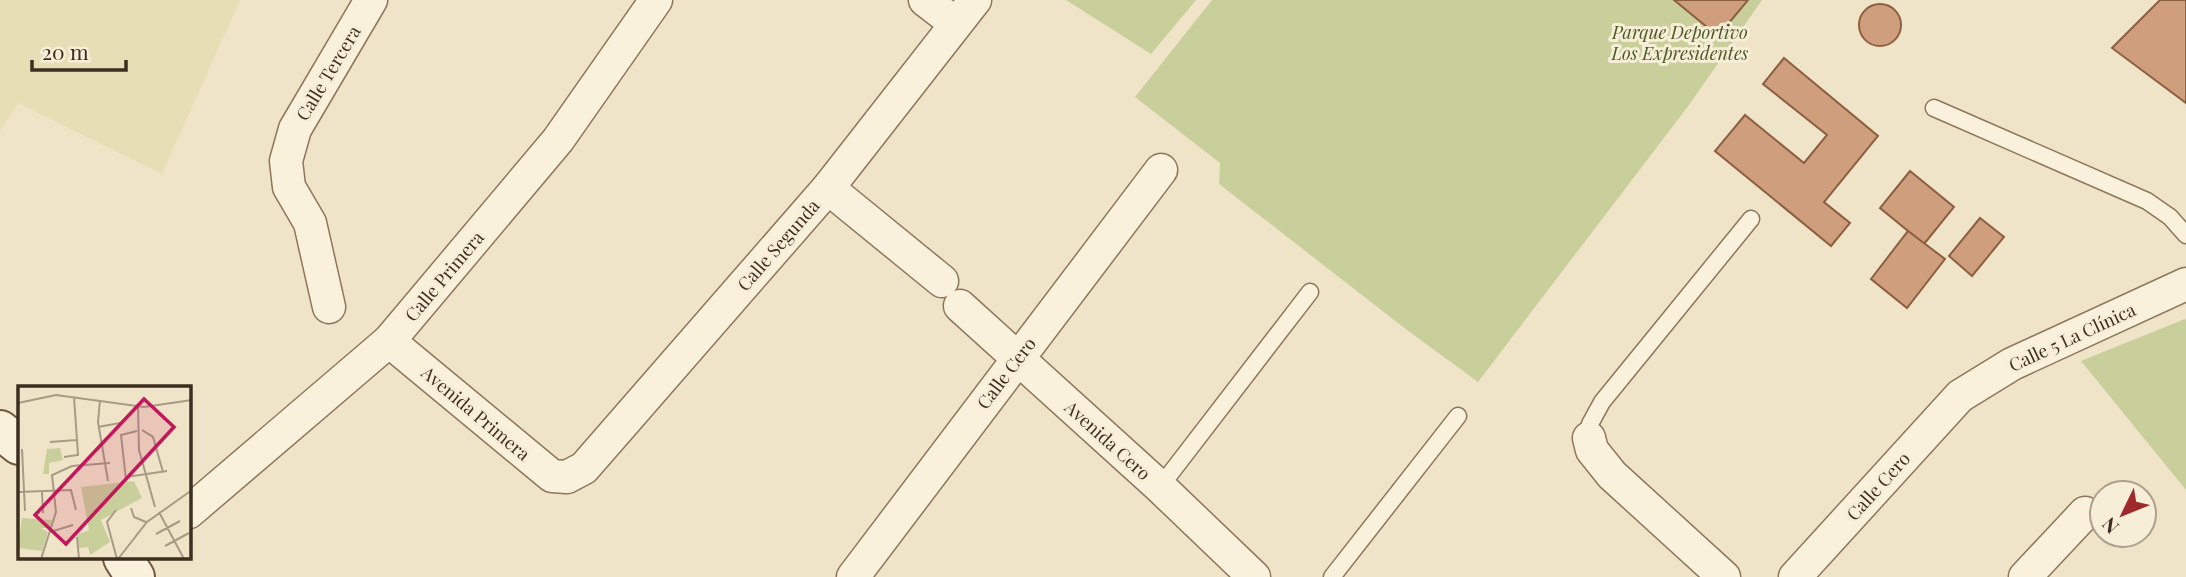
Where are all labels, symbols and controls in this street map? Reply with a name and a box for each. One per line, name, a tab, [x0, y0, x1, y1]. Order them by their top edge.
park label: Parque Deportivo Los Expresidentes	[1611, 20, 1749, 65]
street label: Calle Tercera	[290, 21, 366, 125]
scale bar	[32, 28, 126, 72]
text: 20 m	[42, 37, 89, 65]
street label: Calle Segunda	[732, 194, 824, 296]
street label: Calle Primera	[399, 226, 489, 326]
street label: Calle 5 La Clínica	[2005, 297, 2139, 377]
street label: Calle Cero	[971, 332, 1041, 414]
street label: Avenida Primera	[416, 360, 535, 465]
inset map	[18, 386, 191, 560]
street label: Avenida Cero	[1059, 394, 1156, 485]
street label: Calle Cero	[1841, 447, 1915, 525]
north arrow	[2088, 479, 2158, 549]
text: N	[2095, 512, 2124, 540]

